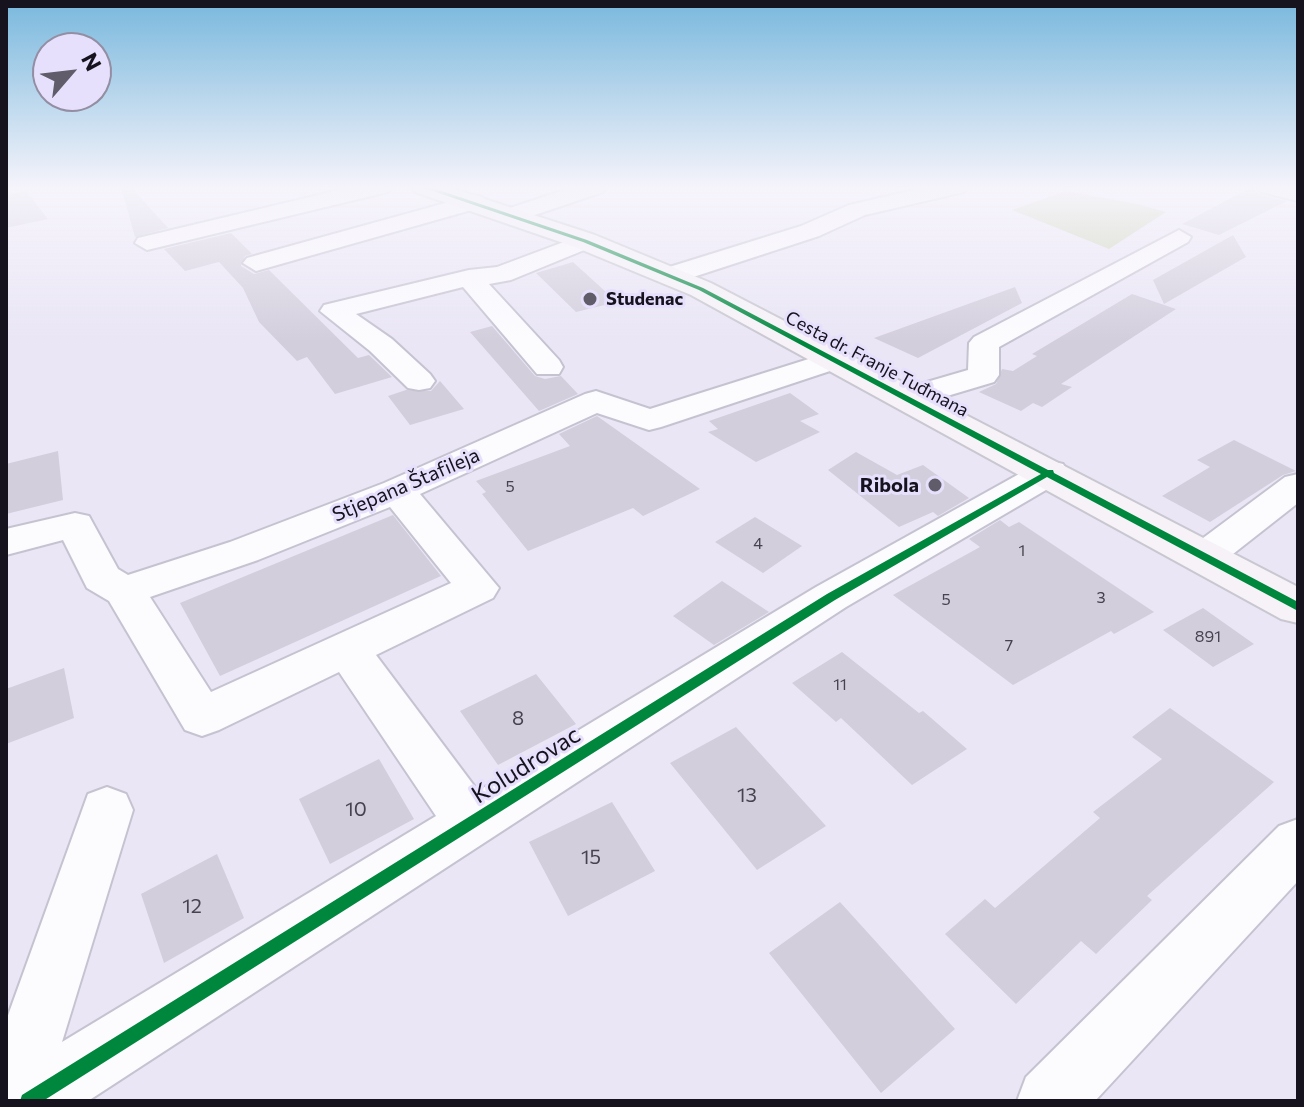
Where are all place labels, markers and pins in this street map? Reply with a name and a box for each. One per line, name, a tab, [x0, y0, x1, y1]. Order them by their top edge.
place label: Studenac	[606, 288, 683, 310]
marker: Studenac	[581, 290, 599, 308]
place label: Ribola	[860, 473, 919, 497]
marker: Ribola	[926, 476, 944, 494]

